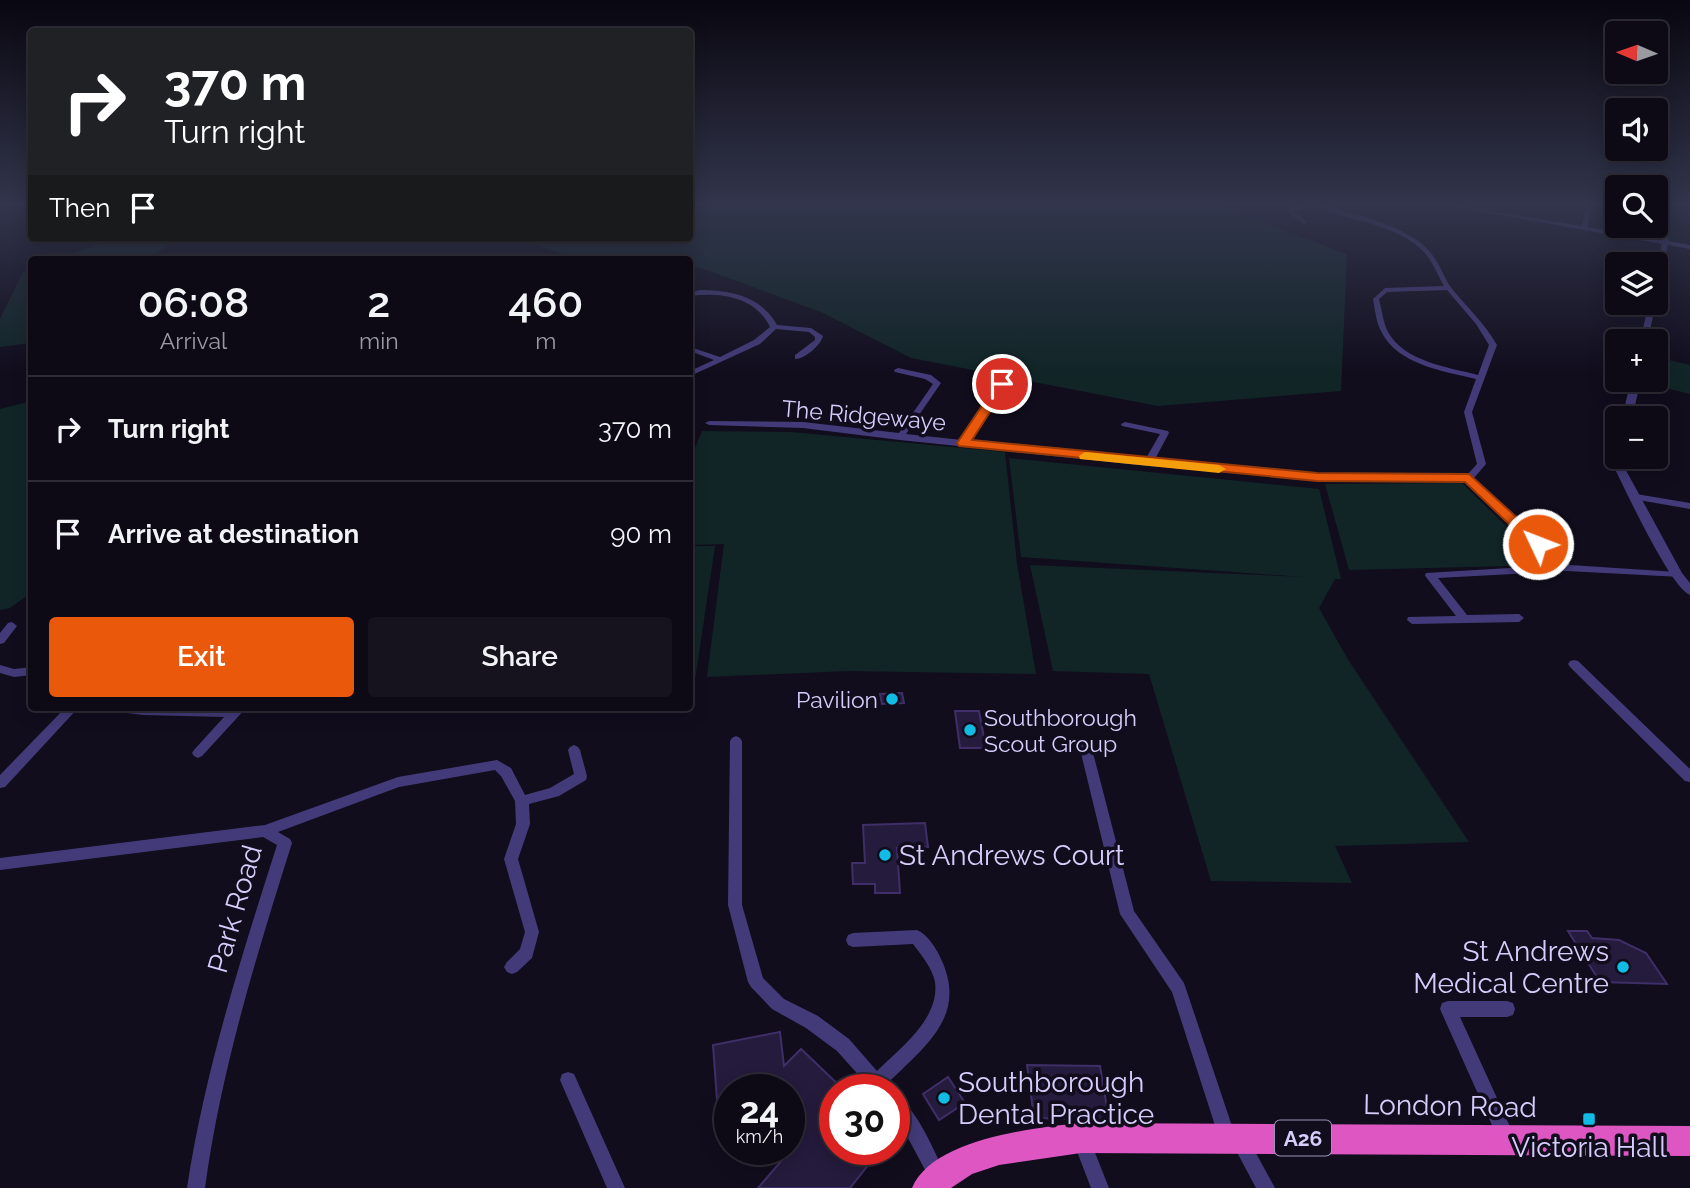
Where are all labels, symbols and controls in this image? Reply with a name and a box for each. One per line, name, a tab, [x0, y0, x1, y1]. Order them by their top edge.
north arrow	[1605, 21, 1668, 84]
map controls	[1605, 21, 1668, 469]
text: 370 m	[164, 54, 306, 111]
icon: right	[49, 56, 140, 147]
button: sound	[1605, 98, 1668, 161]
text: Turn right	[164, 113, 305, 150]
button: search	[1605, 175, 1668, 238]
icon: arrive	[124, 189, 162, 227]
text: Then	[49, 193, 110, 223]
button: layers	[1605, 252, 1668, 315]
text: 06:08	[138, 278, 249, 327]
text: 2	[367, 278, 390, 327]
text: 460	[508, 278, 583, 327]
text: Arrival	[160, 327, 227, 354]
text: min	[359, 327, 399, 354]
text: m	[535, 327, 556, 354]
button: +	[1605, 329, 1668, 392]
pin	[972, 354, 1032, 414]
icon: arrive	[983, 365, 1021, 403]
street label: The Ridgewaye	[781, 394, 947, 436]
button: −	[1605, 406, 1668, 469]
icon: right	[49, 410, 87, 448]
text: Turn right	[108, 414, 229, 444]
text: 370 m	[598, 414, 672, 444]
position arrow	[1501, 507, 1575, 581]
icon: arrive	[49, 515, 87, 553]
text: Arrive at destination	[108, 519, 359, 549]
text: 90 m	[610, 519, 672, 549]
button: Exit	[49, 617, 354, 697]
button: Share	[368, 617, 672, 697]
place label: Pavilion	[796, 686, 878, 713]
marker: Pavilion	[884, 691, 900, 707]
place label: Southborough Scout Group	[984, 704, 1137, 757]
marker: Southborough Scout Group	[962, 722, 978, 738]
place label: St Andrews Court	[899, 839, 1125, 872]
street label: Park Road	[201, 841, 269, 977]
marker: St Andrews Court	[877, 847, 893, 863]
place label: St Andrews Medical Centre	[1413, 935, 1609, 1000]
marker: St Andrews Medical Centre	[1615, 959, 1631, 975]
place label: Southborough Dental Practice	[958, 1066, 1154, 1131]
speed limit sign: 30	[819, 1074, 910, 1165]
street label: London Road	[1363, 1088, 1537, 1124]
text: 24	[740, 1090, 779, 1131]
marker: Southborough Dental Practice	[936, 1090, 952, 1106]
marker: Victoria Hall	[1581, 1111, 1597, 1127]
road number: A26	[1275, 1120, 1331, 1156]
text: km/h	[736, 1126, 783, 1147]
place label: Victoria Hall	[1511, 1131, 1667, 1164]

